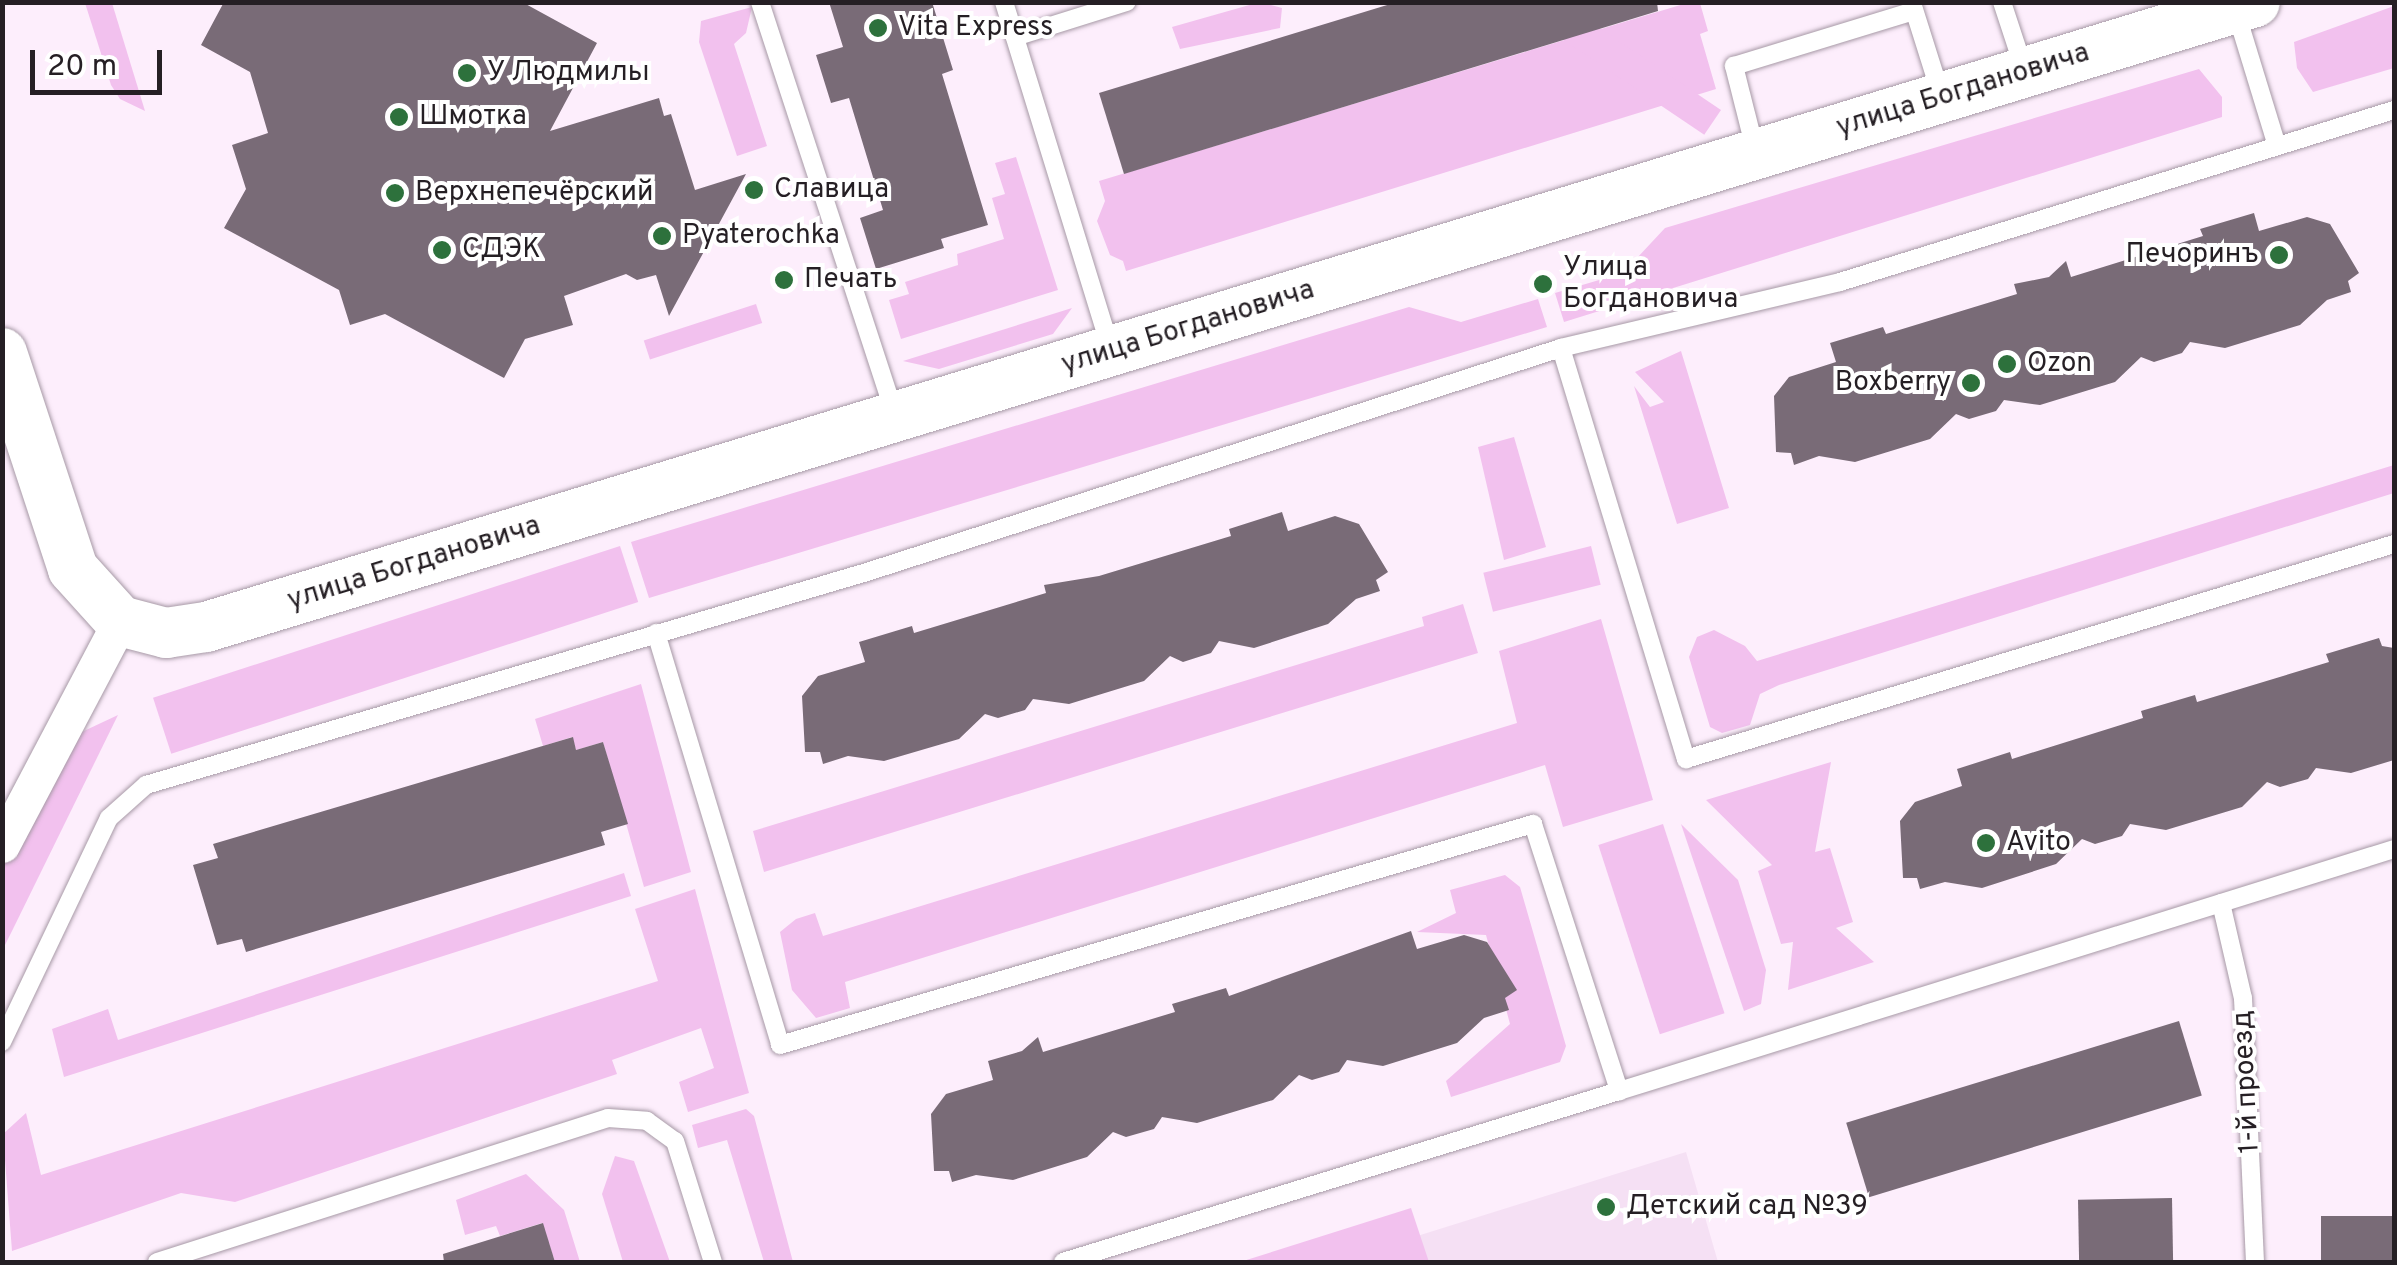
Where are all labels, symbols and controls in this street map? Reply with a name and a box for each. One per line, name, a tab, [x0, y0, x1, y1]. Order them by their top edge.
place label: Vita Express	[898, 11, 1053, 45]
marker: Vita Express	[867, 17, 889, 39]
scale bar	[35, 30, 168, 92]
street label: улица Богдановича	[1833, 37, 2093, 145]
text: 20 m	[47, 49, 117, 86]
place label: У Людмилы	[487, 56, 651, 90]
marker: У Людмилы	[456, 62, 478, 84]
place label: Шмотка	[419, 100, 527, 134]
marker: Шмотка	[388, 106, 410, 128]
place label: Славица	[774, 173, 889, 207]
place label: Верхнепечёрский	[415, 176, 653, 210]
marker: Славица	[743, 179, 765, 201]
marker: Верхнепечёрский	[384, 182, 406, 204]
place label: Pyaterochka	[682, 219, 840, 253]
marker: Pyaterochka	[651, 225, 673, 247]
place label: СДЭК	[462, 233, 541, 267]
place label: Печоринъ	[2126, 238, 2259, 272]
marker: СДЭК	[431, 239, 453, 261]
marker: Печоринъ	[2268, 244, 2290, 266]
place label: Улица Богдановича	[1563, 251, 1738, 317]
place label: Печать	[804, 263, 897, 297]
marker: Печать	[773, 269, 795, 291]
marker: Улица Богдановича	[1532, 273, 1554, 295]
street label: улица Богдановича	[1058, 274, 1318, 382]
place label: Ozon	[2027, 347, 2092, 381]
marker: Ozon	[1996, 353, 2018, 375]
place label: Boxberry	[1835, 366, 1951, 400]
marker: Boxberry	[1960, 372, 1982, 394]
street label: улица Богдановича	[284, 510, 544, 618]
place label: Avito	[2006, 826, 2071, 860]
marker: Avito	[1975, 832, 1997, 854]
street label: 1-й проезд	[2226, 1010, 2268, 1154]
place label: Детский сад №39	[1626, 1190, 1868, 1224]
marker: Детский сад №39	[1595, 1196, 1617, 1218]

